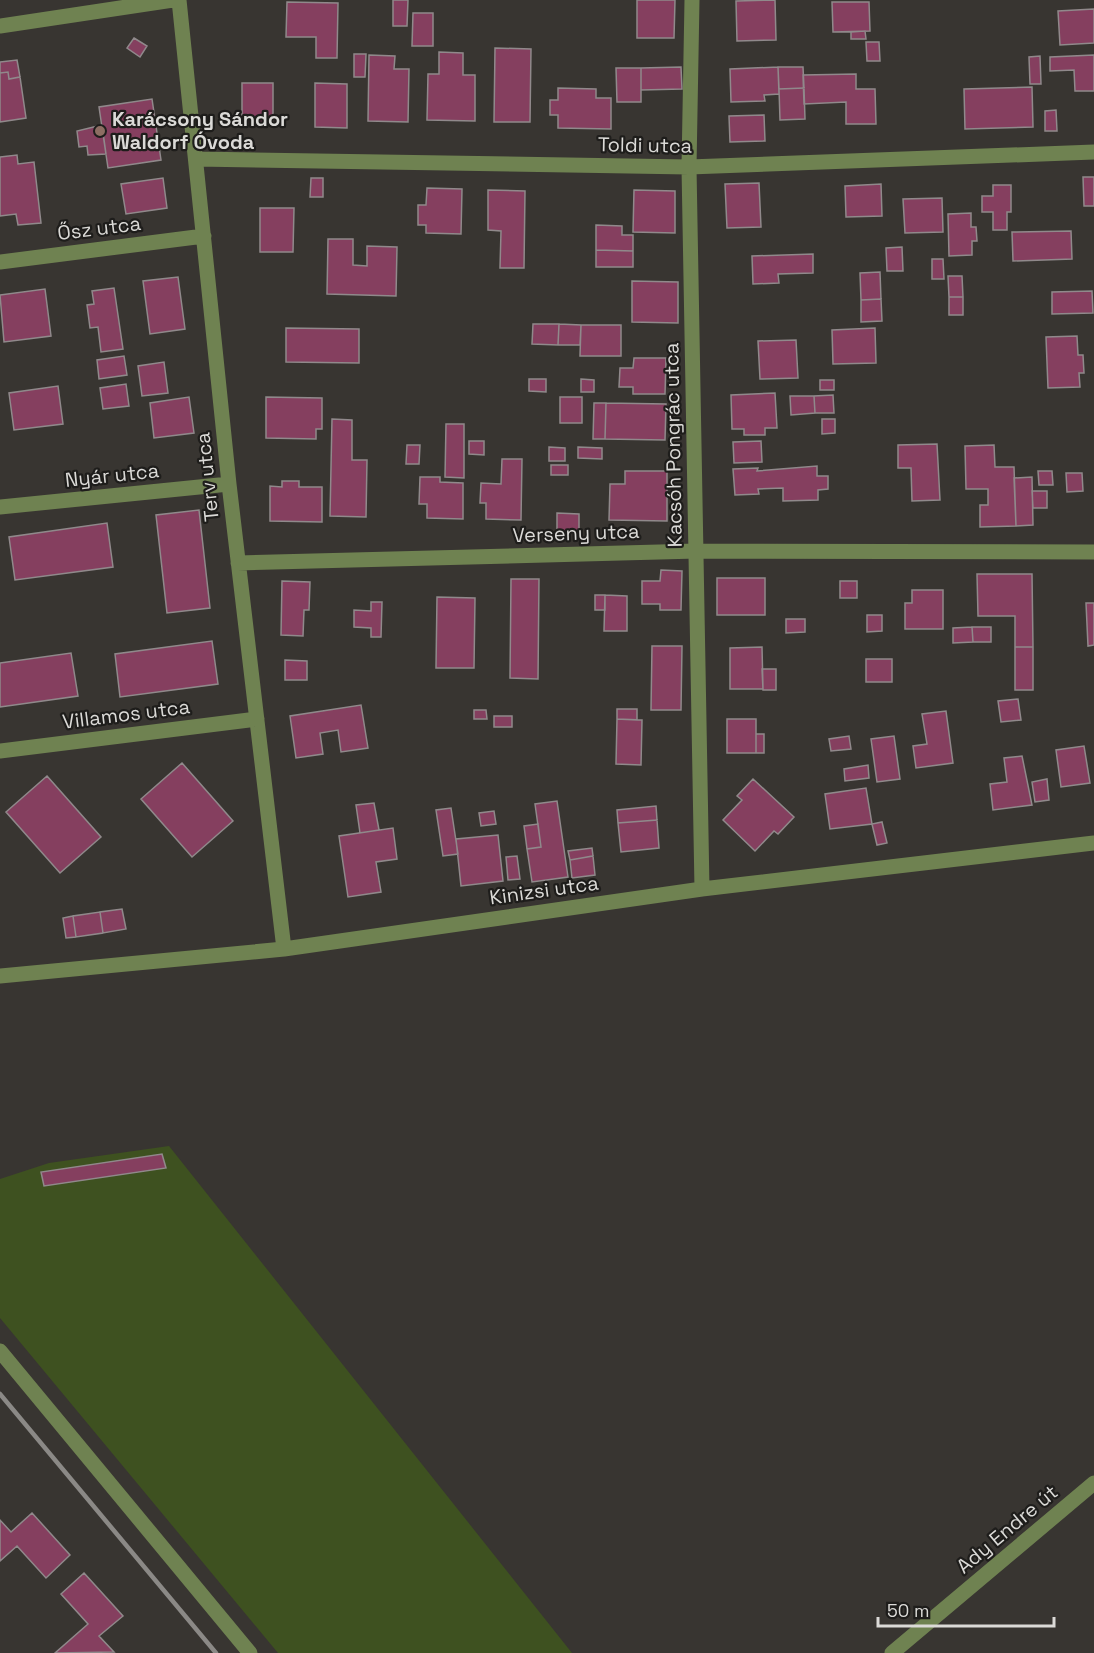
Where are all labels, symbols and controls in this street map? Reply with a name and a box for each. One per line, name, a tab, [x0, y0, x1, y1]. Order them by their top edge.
place label: Karácsony Sándor Waldorf Óvoda	[112, 106, 288, 155]
marker: Karácsony Sándor Waldorf Óvoda	[93, 124, 107, 138]
street label: Toldi utca	[598, 131, 692, 159]
street label: Ősz utca	[56, 210, 142, 246]
street label: Kacsóh Pongrác utca	[658, 342, 688, 548]
street label: Terv utca	[189, 431, 225, 523]
street label: Nyár utca	[64, 457, 160, 493]
street label: Verseny utca	[512, 518, 640, 548]
street label: Villamos utca	[61, 693, 191, 735]
street label: Kinizsi utca	[488, 869, 600, 911]
street label: Ady Endre út	[951, 1479, 1063, 1579]
scale bar	[878, 1590, 1054, 1628]
text: 50 m	[887, 1599, 929, 1622]

